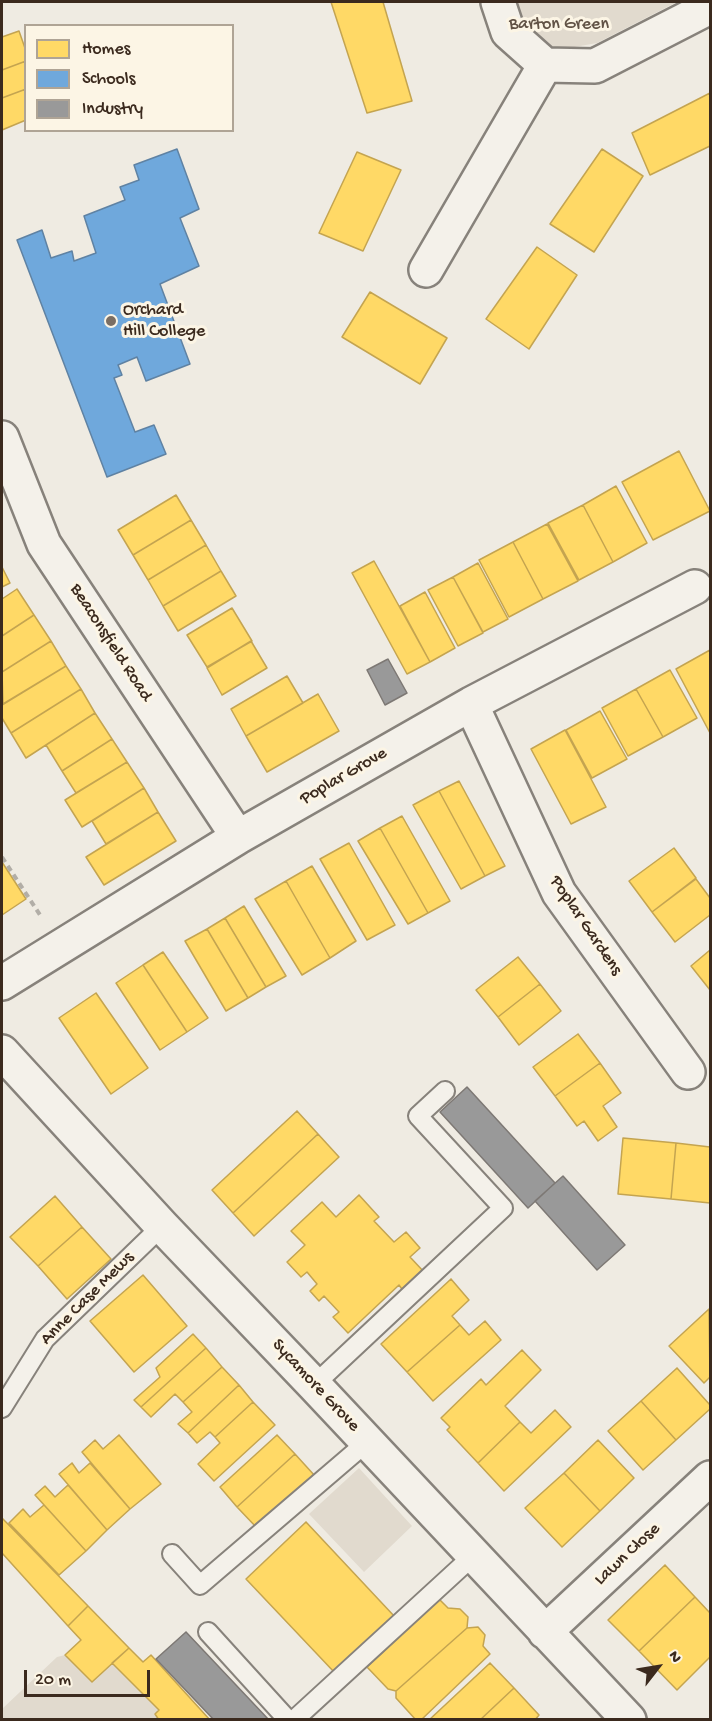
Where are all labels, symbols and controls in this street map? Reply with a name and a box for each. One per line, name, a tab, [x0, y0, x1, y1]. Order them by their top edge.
park label: Barton Green	[509, 14, 609, 36]
legend	[24, 24, 234, 132]
text: Homes	[82, 39, 130, 60]
text: Schools	[82, 69, 135, 90]
text: Industry	[82, 99, 143, 120]
place label: Orchard Hill College	[123, 300, 205, 342]
marker: Orchard Hill College	[104, 314, 118, 328]
street label: Beaconsfield Road	[64, 580, 156, 706]
street label: Poplar Grove	[297, 743, 391, 811]
street label: Poplar Gardens	[544, 872, 626, 980]
street label: Anne Case Mews	[37, 1248, 139, 1350]
street label: Sycamore Grove	[266, 1335, 364, 1437]
street label: Lawn Close	[591, 1519, 665, 1591]
north arrow	[628, 1637, 688, 1697]
text: N	[663, 1648, 685, 1667]
scale bar	[27, 1658, 153, 1696]
text: 20 m	[35, 1670, 71, 1691]

